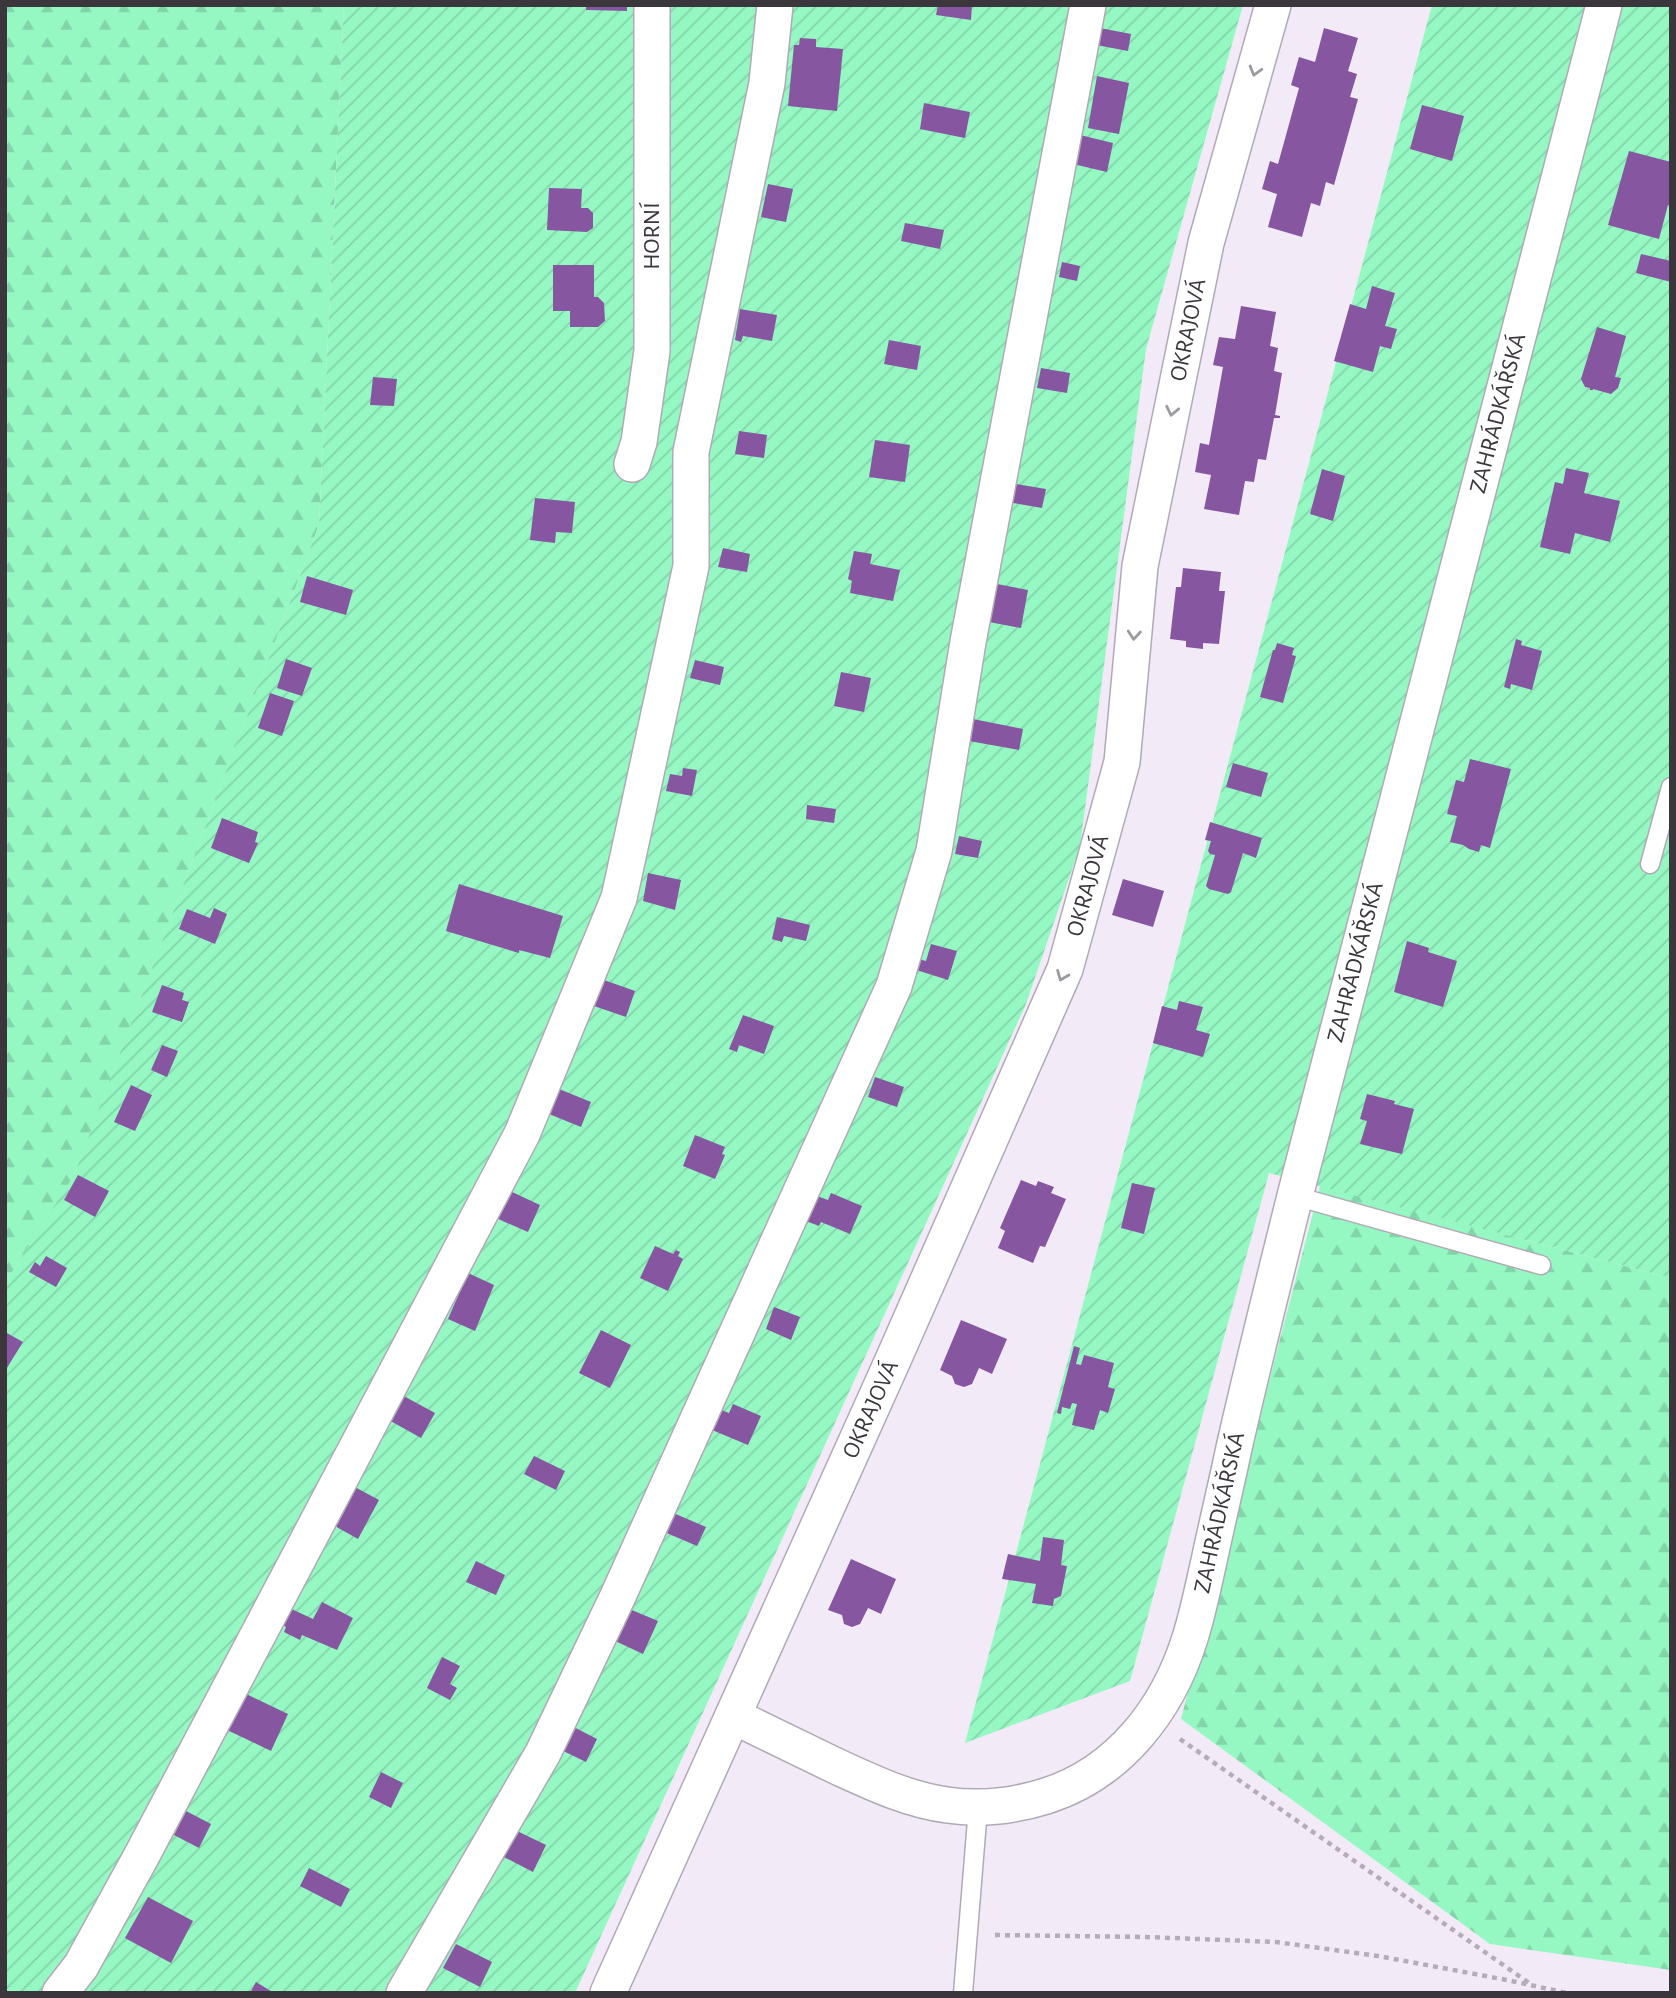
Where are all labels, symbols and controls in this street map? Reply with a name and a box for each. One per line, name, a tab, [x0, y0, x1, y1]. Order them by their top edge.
one-way arrow	[1249, 65, 1263, 77]
street label: HORNÍ	[638, 202, 664, 270]
street label: OKRAJOVÁ	[1166, 276, 1211, 383]
street label: ZAHRÁDKÁŘSKÁ	[1466, 330, 1530, 496]
one-way arrow	[1166, 405, 1181, 417]
one-way arrow	[1127, 630, 1142, 641]
street label: OKRAJOVÁ	[1063, 831, 1113, 939]
street label: ZAHRÁDKÁŘSKÁ	[1323, 879, 1388, 1045]
one-way arrow	[1056, 969, 1070, 981]
street label: OKRAJOVÁ	[838, 1356, 903, 1462]
street label: ZAHRÁDKÁŘSKÁ	[1190, 1429, 1249, 1595]

